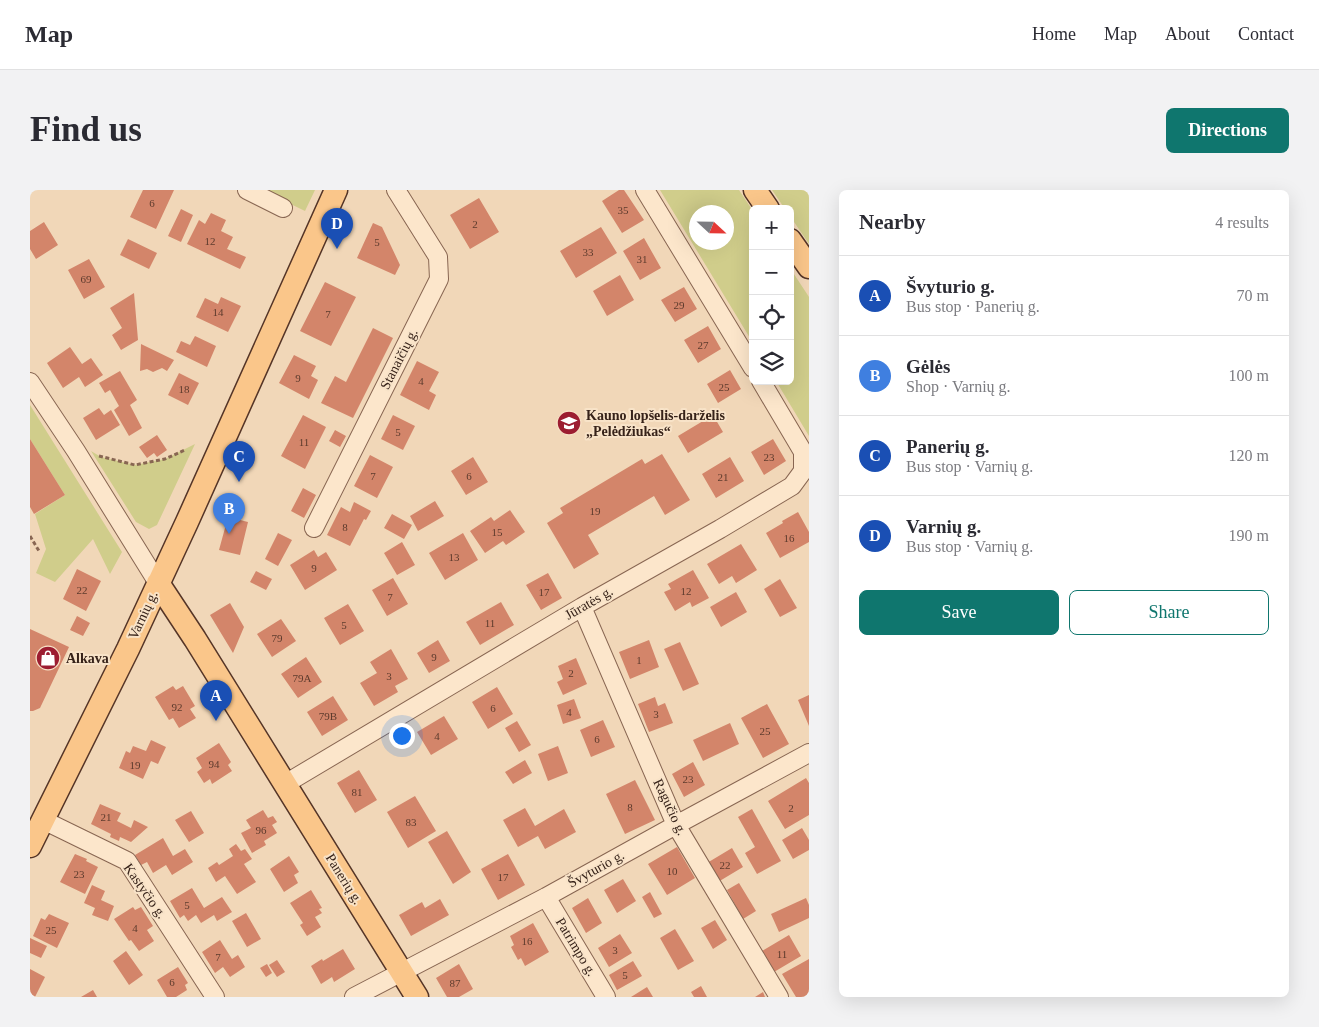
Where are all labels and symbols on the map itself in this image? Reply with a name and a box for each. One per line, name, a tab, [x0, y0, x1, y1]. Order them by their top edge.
house number: 6	[149, 197, 155, 209]
house number: 35	[618, 204, 629, 216]
north arrow	[689, 205, 734, 250]
pin: D	[321, 208, 353, 249]
house number: 2	[472, 218, 478, 230]
house number: 12	[205, 235, 216, 247]
house number: 5	[374, 236, 380, 248]
house number: 33	[583, 246, 594, 258]
house number: 31	[637, 253, 648, 265]
house number: 69	[81, 273, 92, 285]
house number: 29	[674, 299, 685, 311]
house number: 14	[213, 306, 224, 318]
house number: 7	[325, 308, 331, 320]
street label: Stanaičių g.	[377, 326, 421, 392]
house number: 27	[698, 339, 709, 351]
house number: 9	[295, 372, 301, 384]
house number: 4	[418, 375, 424, 387]
house number: 25	[719, 381, 730, 393]
house number: 18	[179, 383, 190, 395]
place label: Kauno lopšelis-darželis „Pelėdžiukas“	[586, 408, 725, 439]
school or university icon: Kauno lopšelis-darželis „Pelėdžiukas“	[556, 410, 582, 436]
house number: 5	[395, 426, 401, 438]
house number: 11	[299, 436, 309, 448]
pin: C	[223, 441, 255, 482]
house number: 23	[764, 451, 775, 463]
house number: 7	[370, 470, 376, 482]
house number: 6	[466, 470, 472, 482]
house number: 21	[718, 471, 729, 483]
pin: B	[213, 493, 245, 534]
house number: 19	[590, 505, 601, 517]
house number: 8	[342, 521, 348, 533]
house number: 15	[492, 526, 503, 538]
house number: 16	[784, 532, 795, 544]
house number: 13	[449, 551, 460, 563]
house number: 9	[311, 562, 317, 574]
street label: Jūratės g.	[562, 583, 616, 623]
house number: 22	[77, 584, 88, 596]
house number: 12	[681, 585, 692, 597]
house number: 17	[539, 586, 550, 598]
street label: Varnių g.	[125, 589, 161, 641]
house number: 7	[387, 591, 393, 603]
house number: 11	[485, 617, 495, 629]
house number: 5	[341, 619, 347, 631]
house number: 79	[272, 632, 283, 644]
shop icon: Alkava	[35, 645, 61, 671]
place label: Alkava	[66, 651, 109, 666]
house number: 9	[431, 651, 437, 663]
house number: 1	[636, 654, 642, 666]
house number: 2	[568, 667, 574, 679]
house number: 3	[386, 670, 392, 682]
house number: 79A	[293, 672, 312, 684]
pin: A	[200, 680, 232, 721]
house number: 92	[172, 701, 183, 713]
house number: 6	[490, 702, 496, 714]
house number: 4	[566, 706, 572, 718]
house number: 3	[653, 708, 659, 720]
house number: 79B	[319, 710, 337, 722]
your location	[389, 723, 415, 749]
house number: 25	[760, 725, 771, 737]
house number: 4	[434, 730, 440, 742]
house number: 6	[594, 733, 600, 745]
house number: 94	[209, 758, 220, 770]
house number: 19	[130, 759, 141, 771]
house number: 23	[683, 773, 694, 785]
street label: Ragučio g.	[650, 776, 690, 838]
house number: 81	[352, 786, 363, 798]
house number: 8	[627, 801, 633, 813]
house number: 2	[788, 802, 794, 814]
house number: 21	[101, 811, 112, 823]
house number: 83	[406, 816, 417, 828]
house number: 96	[256, 824, 267, 836]
street label: Švyturio g.	[565, 846, 627, 891]
street label: Panerių g.	[323, 851, 365, 907]
house number: 22	[720, 859, 731, 871]
street label: Kastyčio g.	[121, 861, 169, 921]
house number: 10	[667, 865, 678, 877]
house number: 23	[74, 868, 85, 880]
house number: 17	[498, 871, 509, 883]
house number: 5	[184, 899, 190, 911]
street label: Patrimpo g.	[553, 915, 599, 979]
house number: 4	[132, 922, 138, 934]
house number: 25	[46, 924, 57, 936]
house number: 16	[522, 935, 533, 947]
house number: 3	[612, 944, 618, 956]
house number: 11	[777, 948, 787, 960]
house number: 7	[215, 951, 221, 963]
house number: 5	[622, 969, 628, 981]
house number: 6	[169, 976, 175, 988]
house number: 87	[450, 977, 461, 989]

